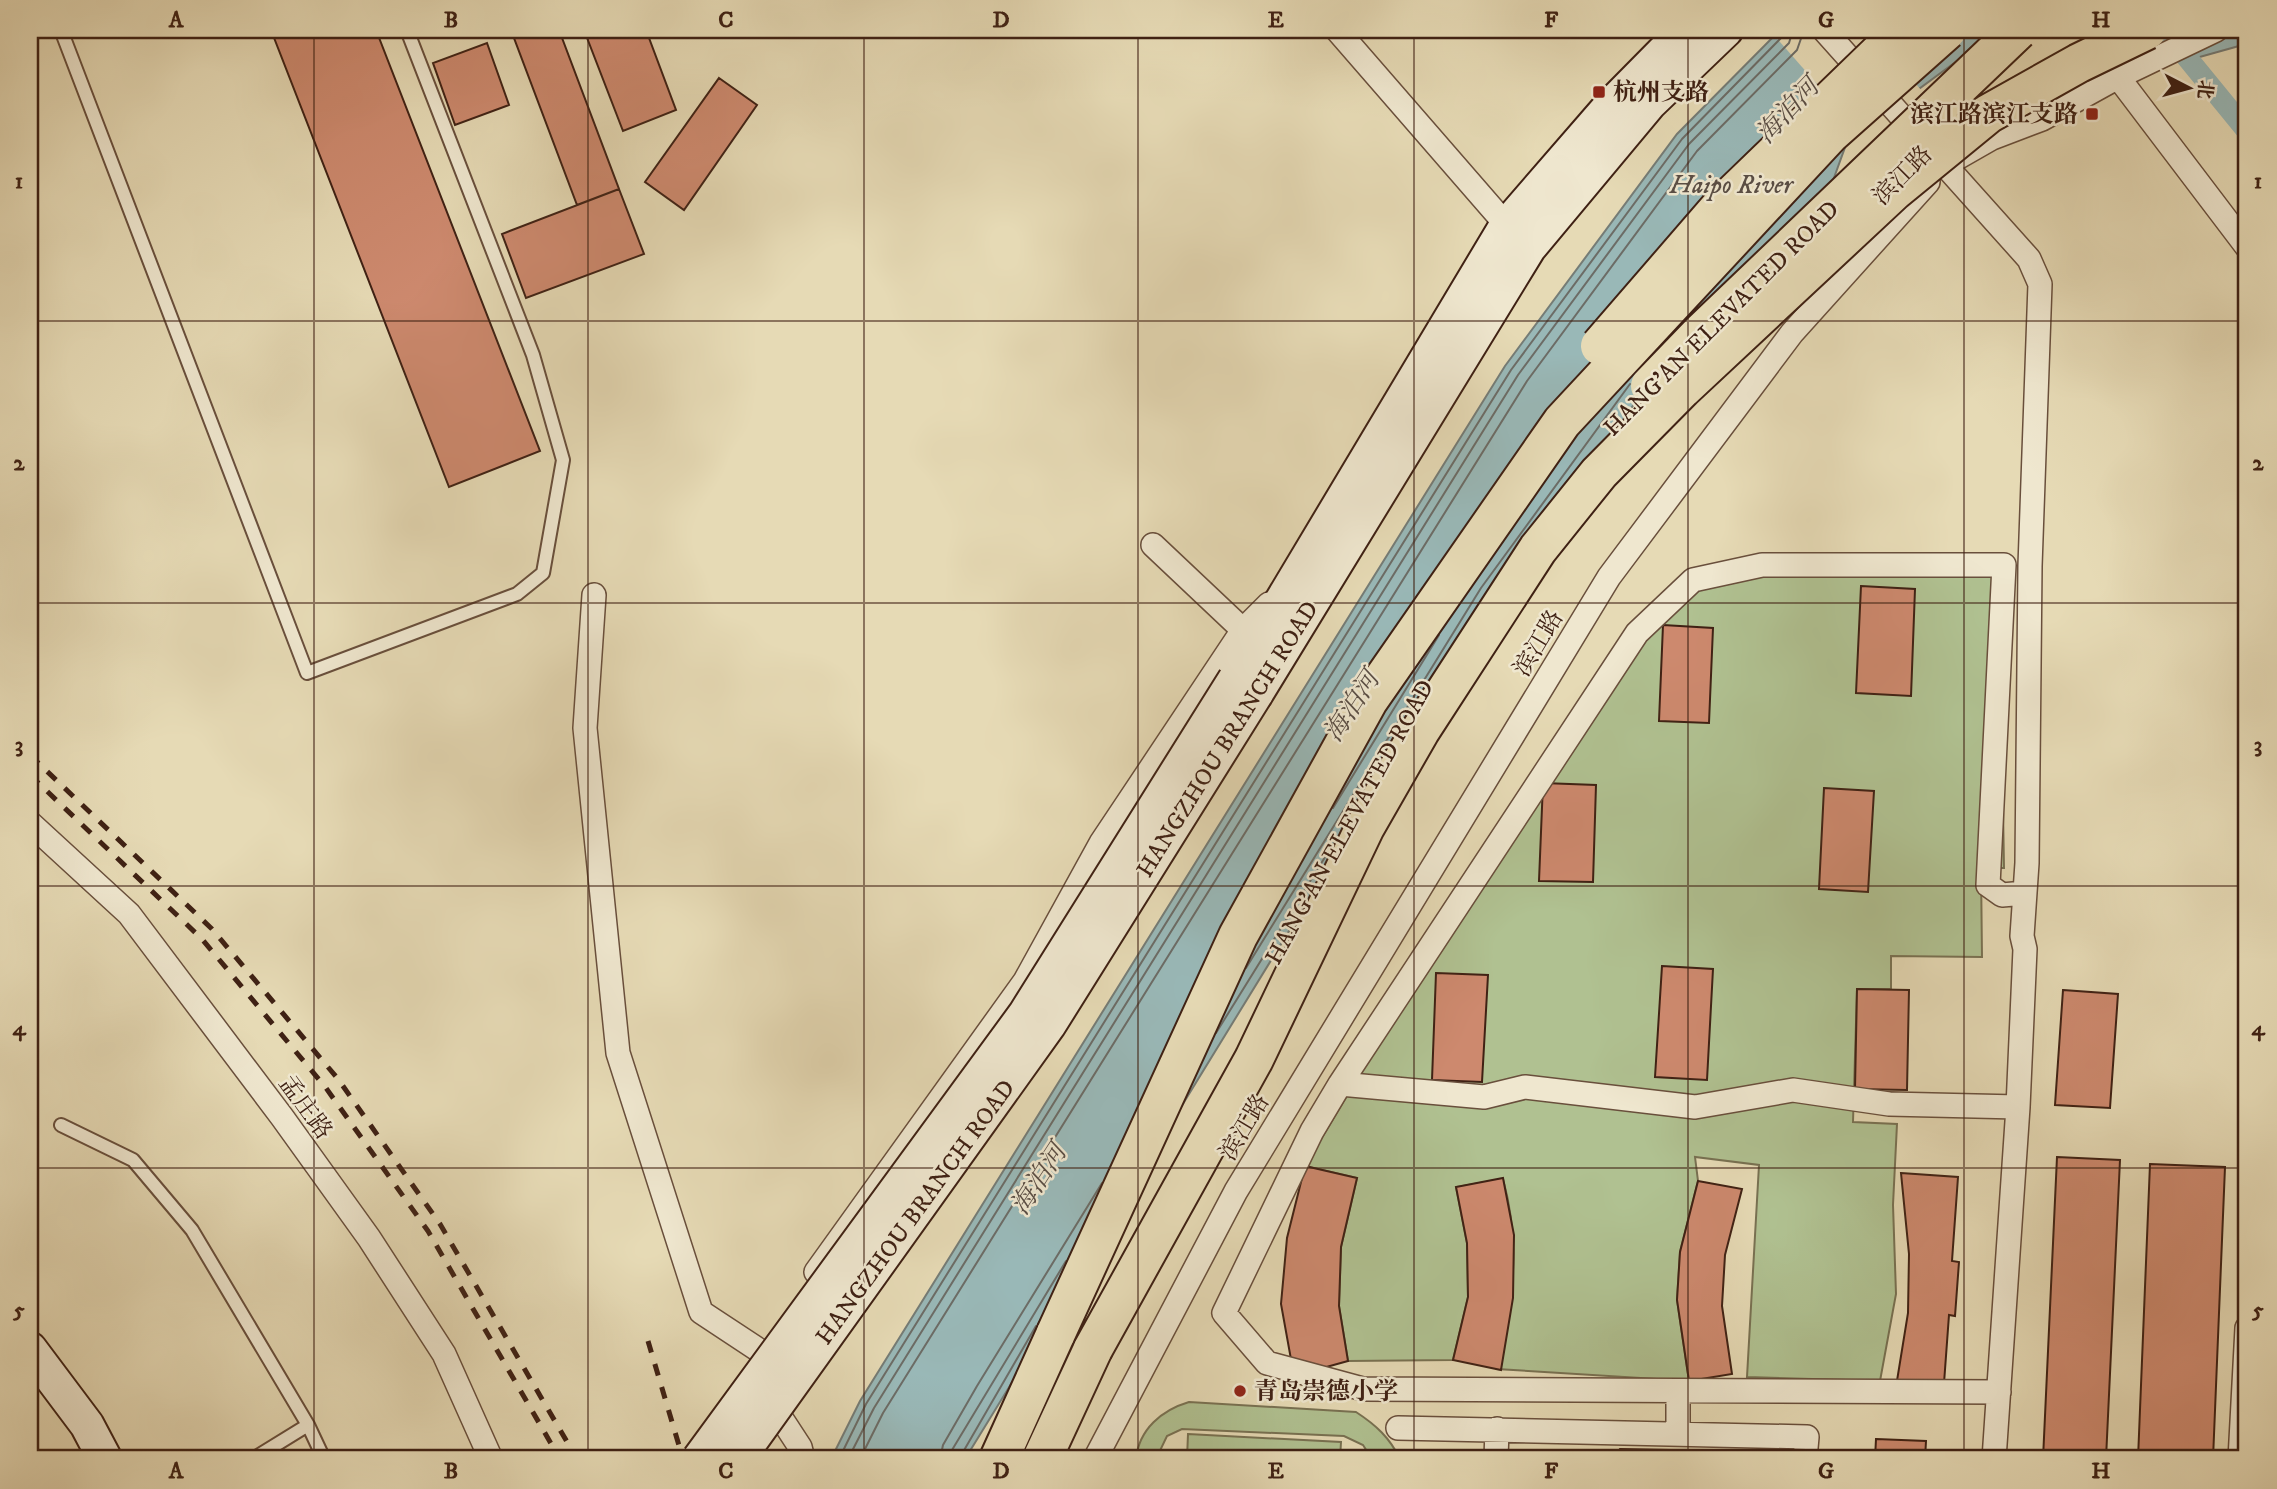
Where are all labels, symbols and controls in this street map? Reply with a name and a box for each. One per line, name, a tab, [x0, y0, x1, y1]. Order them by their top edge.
text: A	[168, 6, 185, 35]
text: B	[444, 6, 458, 35]
text: C	[718, 6, 734, 35]
text: D	[992, 6, 1010, 35]
text: E	[1268, 6, 1284, 35]
text: F	[1544, 6, 1559, 35]
text: G	[1818, 6, 1834, 35]
text: H	[2091, 6, 2111, 35]
north arrow	[2154, 52, 2224, 122]
water label: 海泊河	[1749, 68, 1829, 151]
place label: 杭州支路	[1613, 78, 1709, 108]
text: 北	[2192, 79, 2217, 100]
marker: 杭州支路	[1591, 84, 1607, 100]
place label: 滨江路滨江支路	[1910, 100, 2078, 130]
marker: 滨江路滨江支路	[2084, 106, 2100, 122]
street label: 滨江路	[1867, 140, 1939, 212]
text: 1	[15, 167, 23, 196]
text: 1	[2254, 167, 2262, 196]
water label: Haipo River	[1669, 169, 1794, 202]
street label: HANG'AN ELEVATED ROAD	[1598, 195, 1846, 443]
text: 2	[13, 449, 25, 478]
text: 2	[2252, 449, 2264, 478]
street label: HANGZHOU BRANCH ROAD	[1130, 596, 1325, 883]
street label: 滨江路	[1507, 605, 1570, 682]
water label: 海泊河	[1317, 662, 1390, 749]
street label: HANG'AN ELEVATED ROAD	[1259, 675, 1441, 970]
text: 3	[15, 731, 23, 760]
text: 3	[2254, 731, 2262, 760]
text: 4	[12, 1014, 27, 1043]
text: 4	[2251, 1014, 2266, 1043]
street label: 孟庄路	[272, 1070, 338, 1146]
street label: HANGZHOU BRANCH ROAD	[810, 1074, 1022, 1351]
street label: 滨江路	[1213, 1089, 1276, 1166]
water label: 海泊河	[1004, 1135, 1077, 1222]
text: 5	[12, 1296, 25, 1325]
text: 5	[2251, 1296, 2264, 1325]
place label: 青岛崇德小学	[1254, 1377, 1398, 1407]
marker: 青岛崇德小学	[1232, 1383, 1248, 1399]
text: A	[168, 1457, 185, 1486]
text: B	[444, 1457, 458, 1486]
text: C	[718, 1457, 734, 1486]
text: D	[992, 1457, 1010, 1486]
text: E	[1268, 1457, 1284, 1486]
text: F	[1544, 1457, 1559, 1486]
text: G	[1818, 1457, 1834, 1486]
text: H	[2091, 1457, 2111, 1486]

